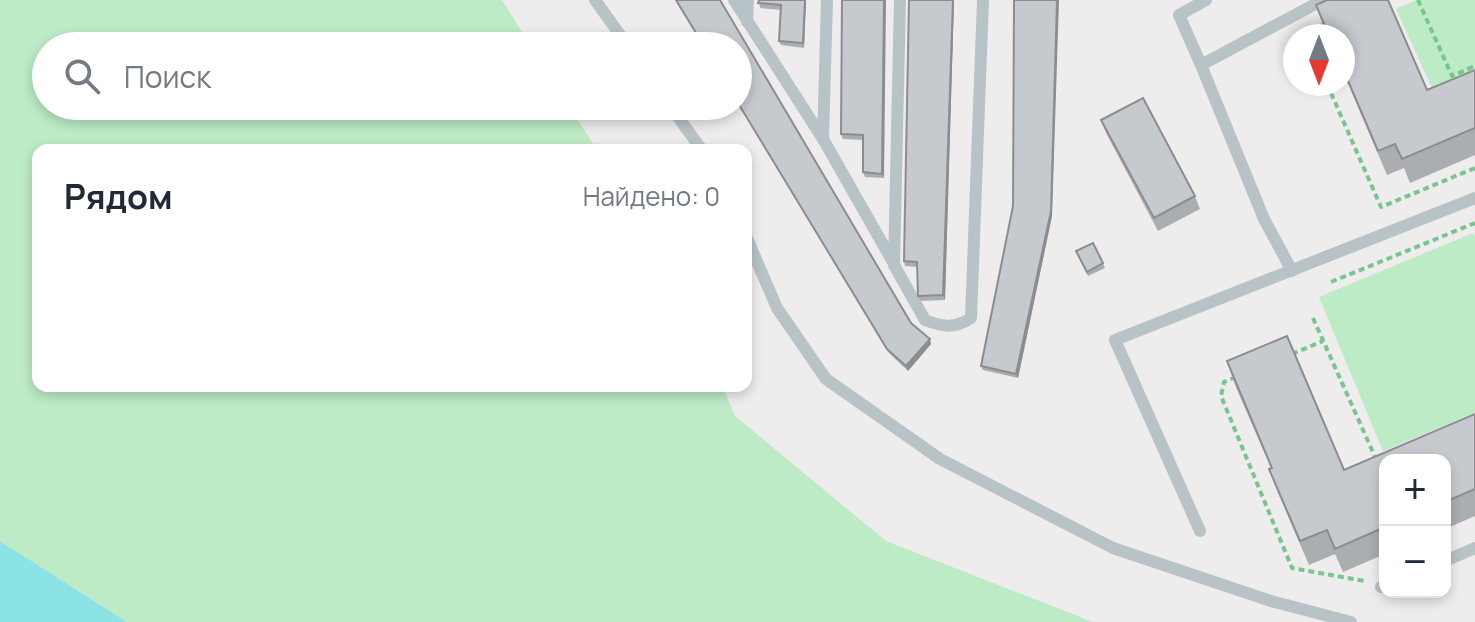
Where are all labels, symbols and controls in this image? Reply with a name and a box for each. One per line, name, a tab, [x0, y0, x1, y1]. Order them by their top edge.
north arrow	[1283, 24, 1355, 96]
search box	[32, 32, 752, 120]
icon: search	[60, 54, 104, 98]
text: Поиск	[124, 56, 211, 97]
text: Рядом	[64, 173, 173, 219]
text: Найдено: 0	[583, 178, 720, 214]
map controls	[1379, 454, 1451, 598]
button: +	[1379, 454, 1451, 526]
button: −	[1379, 526, 1451, 598]

